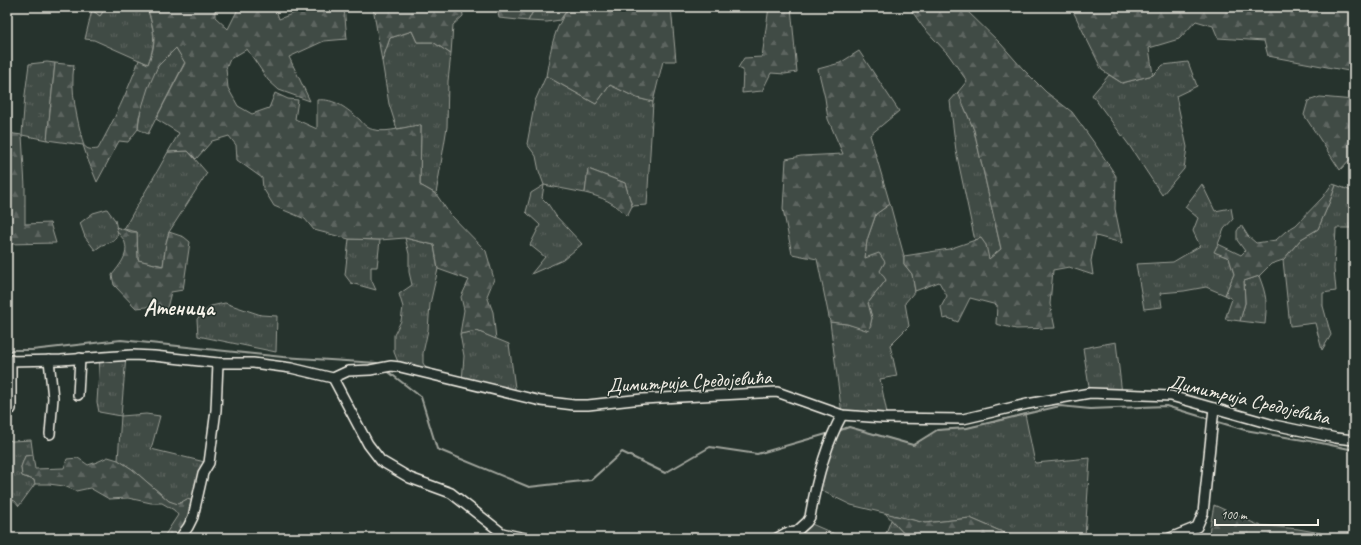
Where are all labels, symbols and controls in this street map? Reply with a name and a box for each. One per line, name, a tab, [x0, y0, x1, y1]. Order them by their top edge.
district label: Атеница	[144, 294, 217, 322]
street label: Димитрија Средојевића	[606, 365, 773, 398]
street label: Димитрија Средојевића	[1166, 369, 1333, 431]
scale bar	[1215, 501, 1318, 527]
text: 100 m	[1221, 507, 1248, 523]

